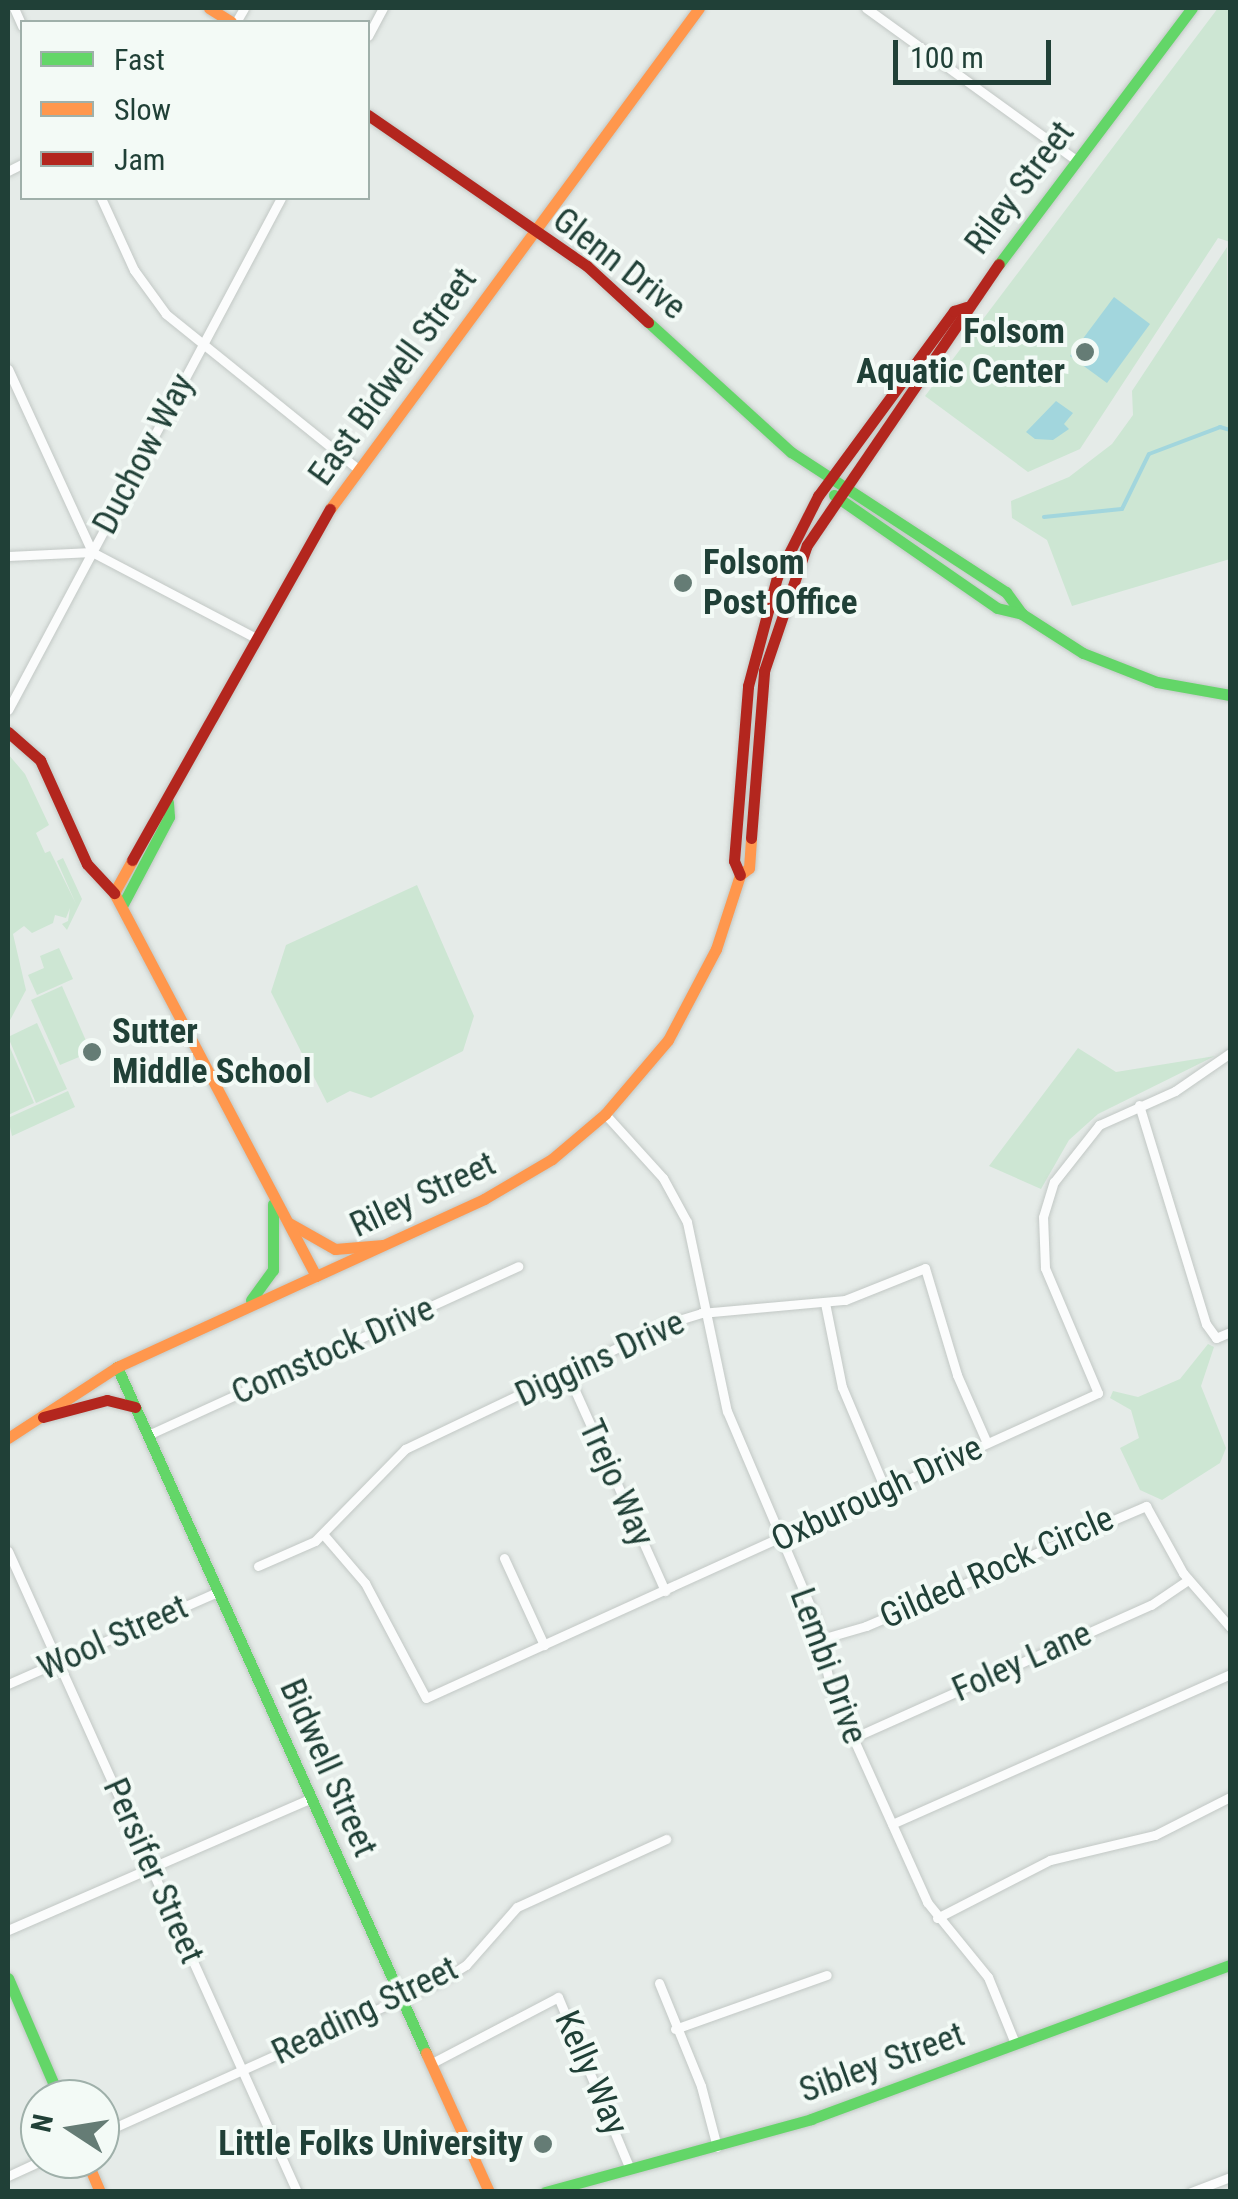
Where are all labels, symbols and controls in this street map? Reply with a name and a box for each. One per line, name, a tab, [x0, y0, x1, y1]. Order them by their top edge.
legend	[20, 20, 370, 200]
scale bar	[898, 20, 1056, 82]
text: 100 m	[910, 40, 984, 75]
text: Fast	[114, 42, 165, 77]
text: Slow	[114, 92, 171, 127]
street label: Riley Street	[956, 113, 1084, 263]
text: Jam	[114, 142, 165, 177]
street label: Glenn Drive	[544, 199, 694, 329]
street label: East Bidwell Street	[300, 260, 486, 494]
place label: Folsom Aquatic Center	[856, 311, 1065, 393]
marker: Folsom Aquatic Center	[1074, 341, 1096, 363]
street label: Duchow Way	[84, 367, 204, 541]
place label: Folsom Post Office	[703, 542, 857, 624]
marker: Folsom Post Office	[672, 572, 694, 594]
place label: Sutter Middle School	[112, 1011, 312, 1093]
marker: Sutter Middle School	[81, 1041, 103, 1063]
street label: Riley Street	[344, 1143, 502, 1247]
street label: Comstock Drive	[225, 1288, 441, 1414]
street label: Diggins Drive	[509, 1302, 691, 1416]
street label: Trejo Way	[570, 1413, 662, 1553]
street label: Oxburough Drive	[765, 1427, 989, 1561]
street label: Gilded Rock Circle	[874, 1498, 1120, 1638]
street label: Lembi Drive	[780, 1582, 876, 1750]
street label: Wool Street	[32, 1586, 194, 1690]
street label: Foley Lane	[946, 1613, 1098, 1711]
street label: Bidwell Street	[270, 1673, 386, 1863]
street label: Persifer Street	[94, 1772, 212, 1970]
street label: Reading Street	[265, 1948, 465, 2074]
street label: Kelly Way	[545, 2005, 637, 2141]
street label: Sibley Street	[794, 2014, 970, 2112]
north arrow	[20, 2079, 120, 2179]
text: N	[24, 2111, 60, 2135]
place label: Little Folks University	[218, 2123, 523, 2165]
marker: Little Folks University	[532, 2133, 554, 2155]

